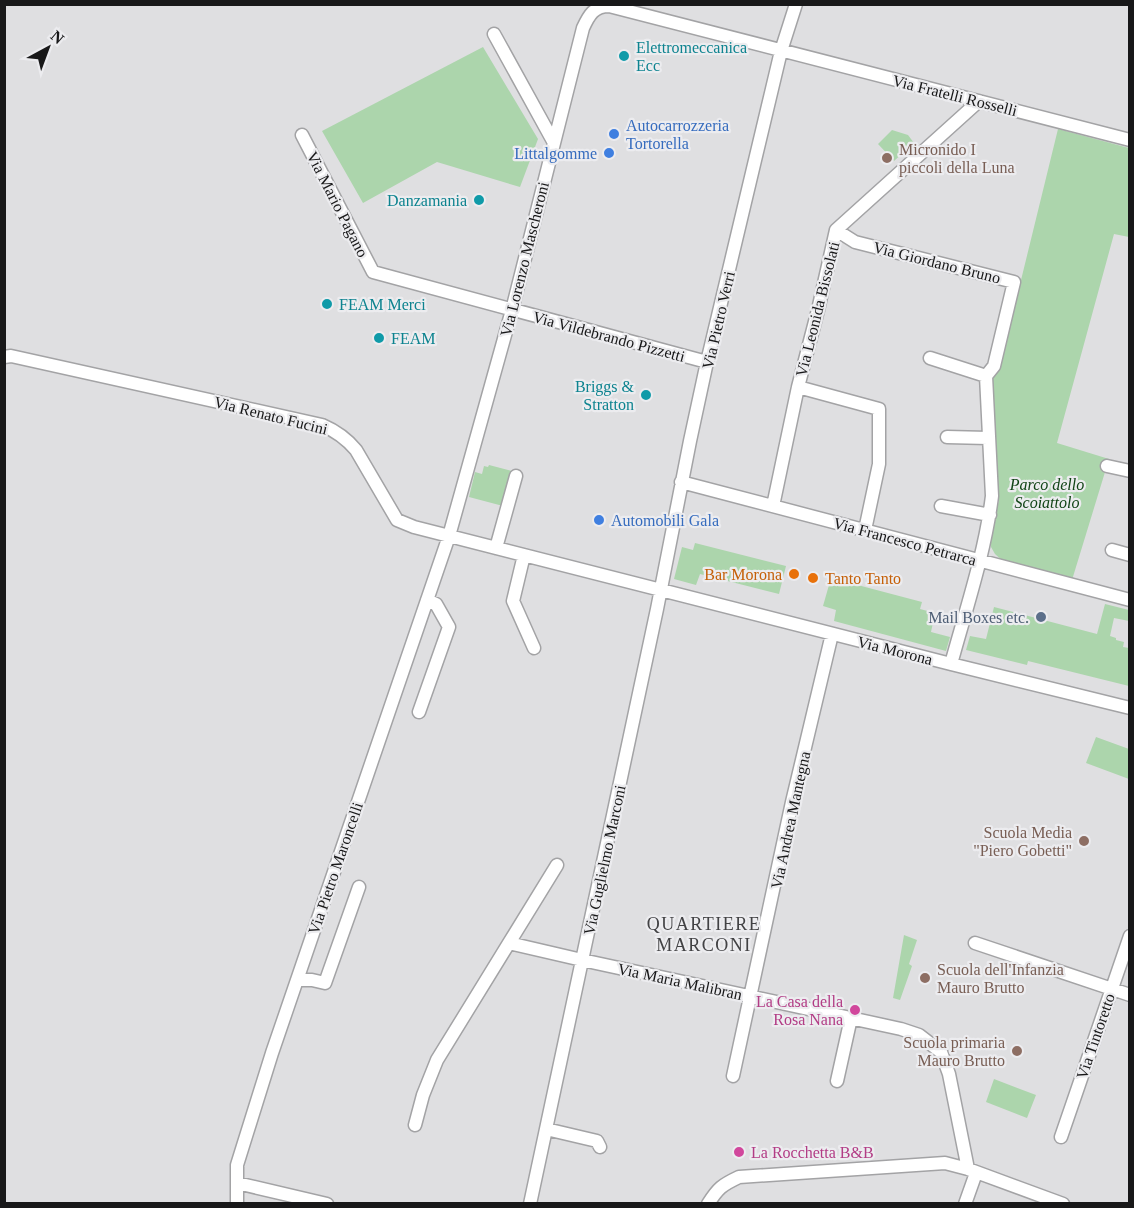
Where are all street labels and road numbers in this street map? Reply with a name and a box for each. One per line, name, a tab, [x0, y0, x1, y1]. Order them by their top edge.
street label: Via Fratelli Rosselli	[891, 72, 1020, 119]
street label: Via Mario Pagano	[303, 149, 372, 260]
street label: Via Lorenzo Mascheroni	[497, 179, 552, 338]
street label: Via Giordano Bruno	[871, 238, 1002, 287]
street label: Via Leonida Bissolati	[792, 239, 843, 378]
street label: Via Pietro Verri	[699, 269, 738, 371]
street label: Via Vildebrando Pizzetti	[531, 308, 687, 365]
street label: Via Renato Fucini	[212, 393, 330, 438]
street label: Via Francesco Petrarca	[831, 514, 978, 569]
street label: Via Morona	[856, 633, 934, 668]
street label: Via Andrea Mantegna	[768, 750, 814, 891]
street label: Via Guglielmo Marconi	[580, 783, 630, 937]
street label: Via Pietro Maroncelli	[305, 799, 366, 936]
street label: Via Maria Malibran	[616, 960, 744, 1003]
street label: Via Tintoretto	[1073, 991, 1118, 1081]

